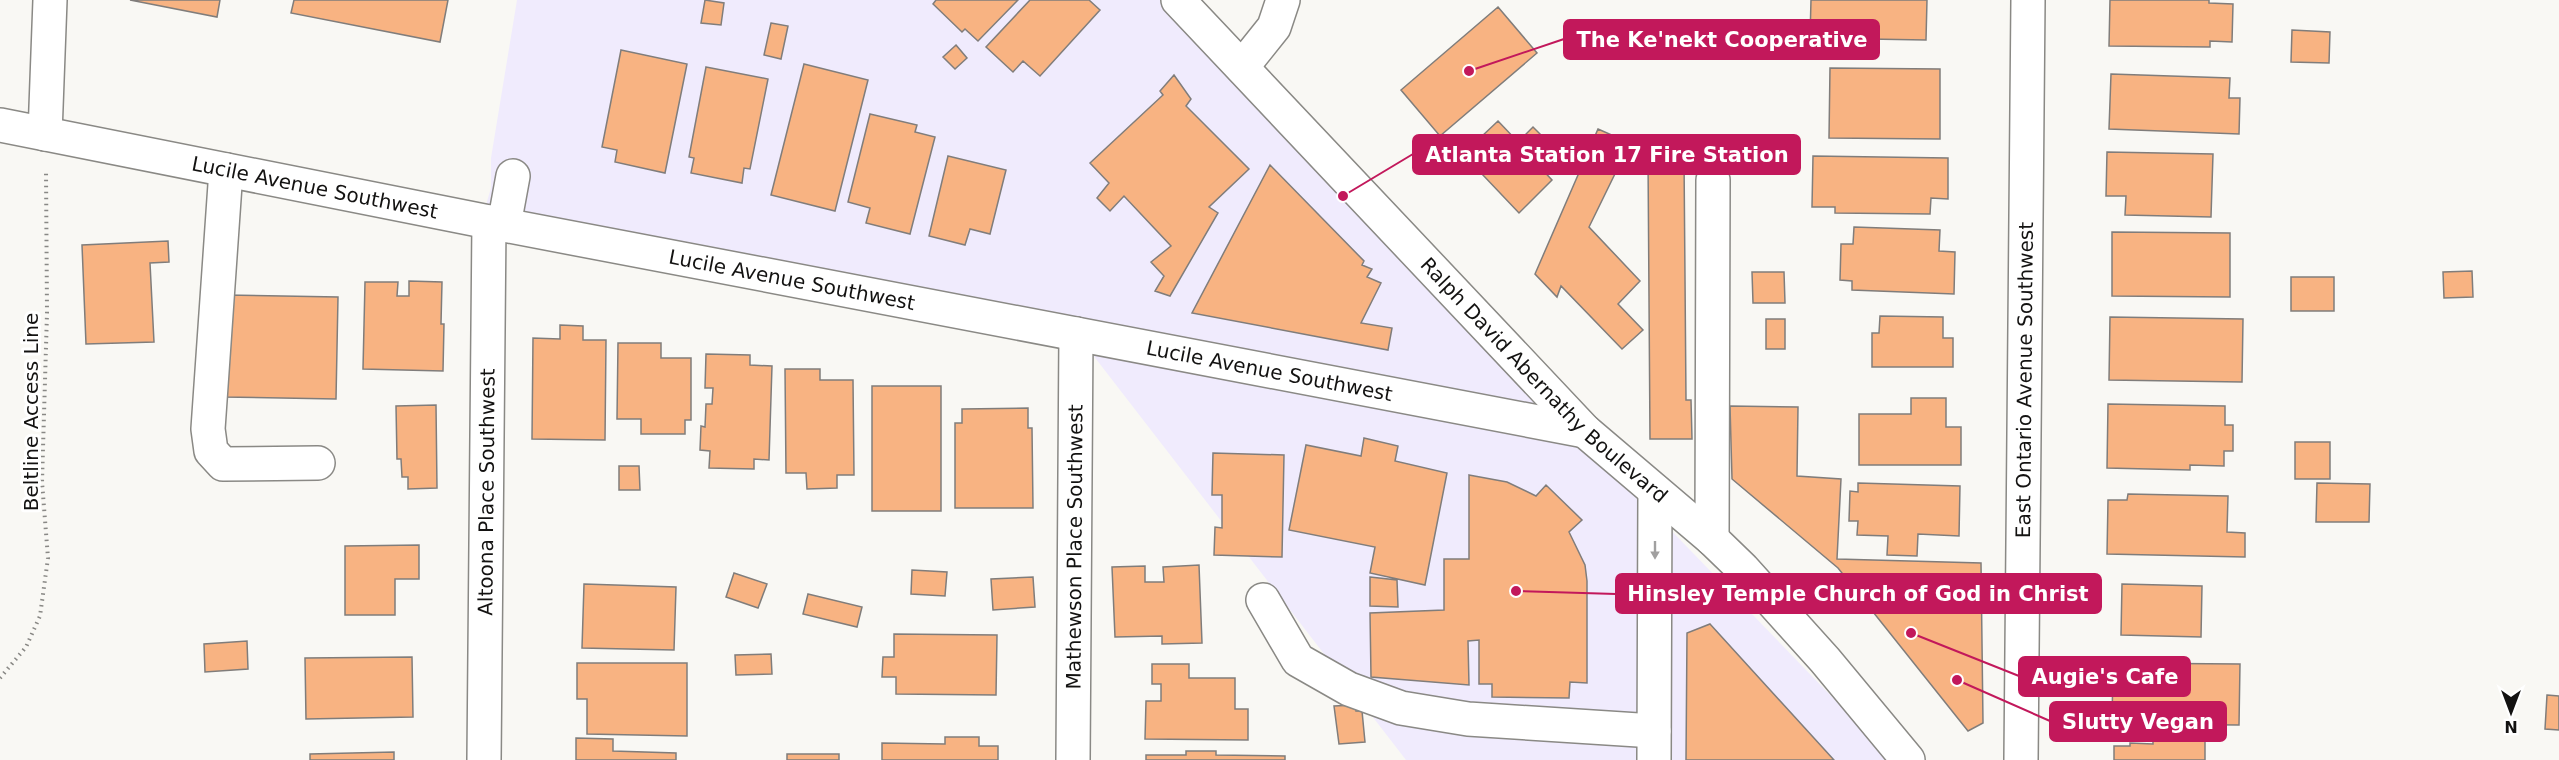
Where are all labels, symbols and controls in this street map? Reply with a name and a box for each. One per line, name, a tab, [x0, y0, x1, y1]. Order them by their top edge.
callout: The Ke'nekt Cooperative	[1564, 20, 1879, 59]
text: The Ke'nekt Cooperative	[1576, 28, 1868, 52]
callout: Atlanta Station 17 Fire Station	[1413, 135, 1800, 174]
text: Atlanta Station 17 Fire Station	[1425, 143, 1789, 167]
street label: Lucile Avenue Southwest	[190, 151, 440, 224]
street label: East Ontario Avenue Southwest	[2011, 222, 2038, 538]
street label: Lucile Avenue Southwest	[667, 245, 917, 315]
street label: Ralph David Abernathy Boulevard	[1416, 253, 1672, 508]
street label: Beltline Access Line	[19, 313, 43, 511]
street label: Lucile Avenue Southwest	[1144, 336, 1395, 406]
street label: Altoona Place Southwest	[473, 368, 500, 616]
street label: Mathewson Place Southwest	[1061, 404, 1088, 690]
one-way arrow	[1650, 540, 1660, 559]
callout: Hinsley Temple Church of God in Christ	[1616, 574, 2101, 613]
text: Hinsley Temple Church of God in Christ	[1627, 582, 2089, 606]
callout: Augie's Cafe	[2019, 657, 2190, 696]
text: Augie's Cafe	[2032, 665, 2178, 689]
north arrow	[2481, 682, 2541, 742]
callout: Slutty Vegan	[2050, 702, 2226, 741]
text: Slutty Vegan	[2062, 710, 2214, 734]
text: N	[2504, 717, 2518, 736]

